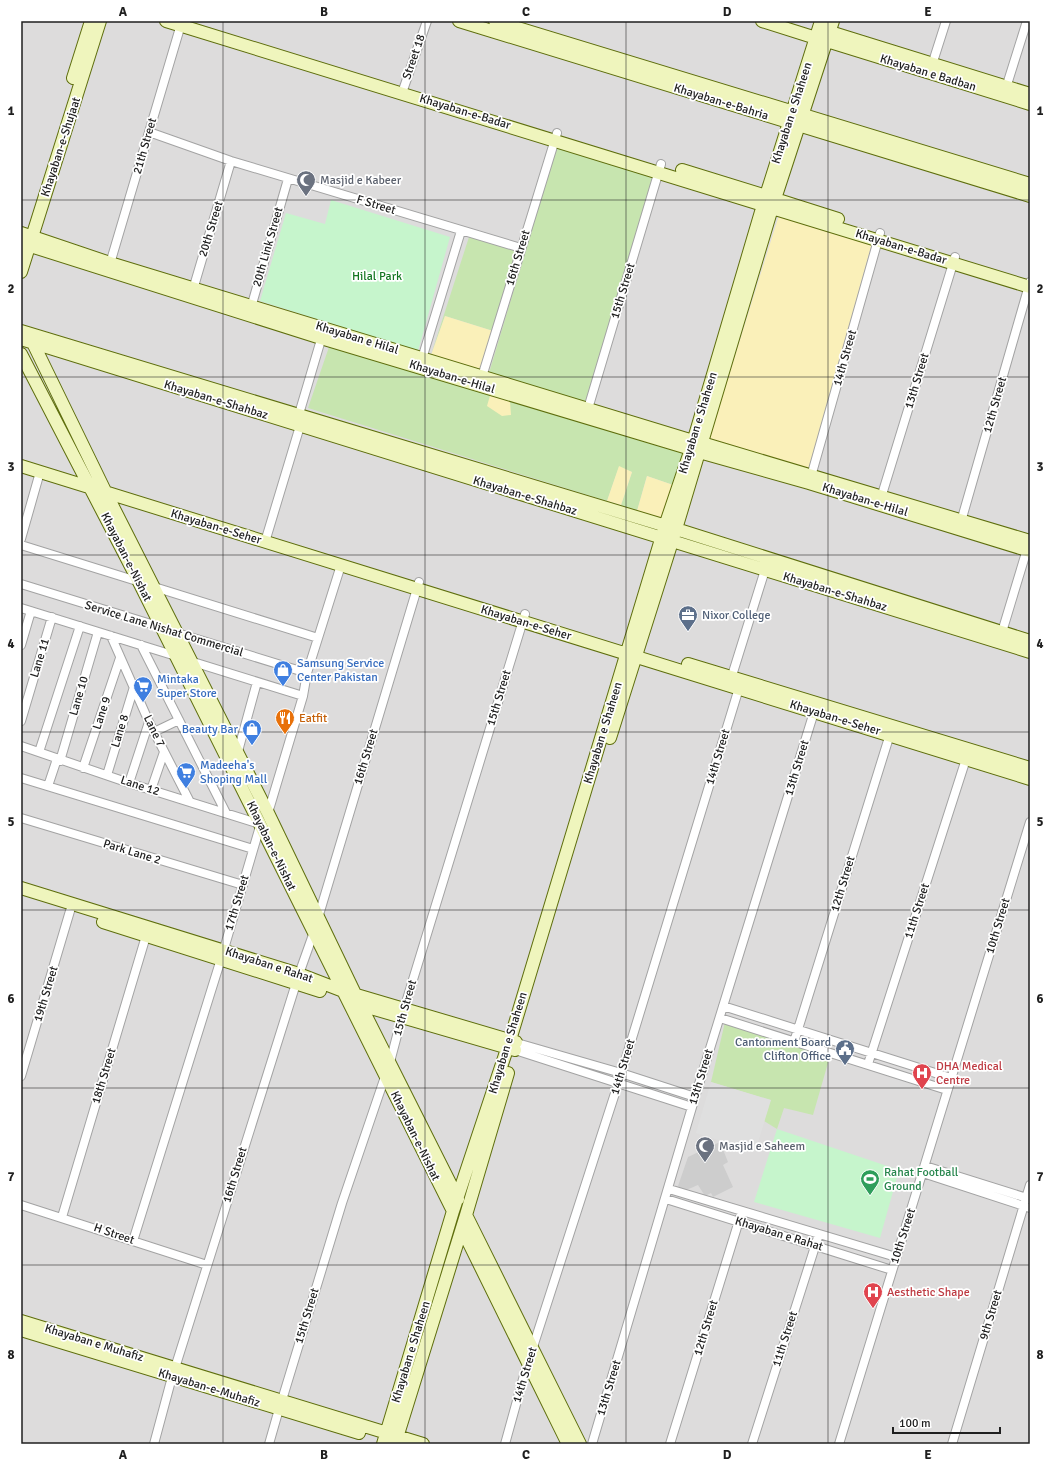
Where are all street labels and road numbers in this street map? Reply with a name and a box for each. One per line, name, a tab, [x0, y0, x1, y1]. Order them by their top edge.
street label: Street 18	[399, 32, 429, 82]
street label: Khayaban e Badban	[878, 51, 978, 95]
street label: Khayaban e Shaheen	[769, 60, 815, 166]
street label: Khayaban-e-Bahria	[672, 80, 770, 124]
street label: Khayaban-e-Badar	[418, 91, 513, 133]
street label: Khayaban-e-Shujaat	[38, 95, 84, 199]
street label: 21th Street	[130, 116, 160, 176]
street label: F Street	[355, 192, 397, 218]
street label: 20th Street	[195, 199, 227, 259]
street label: 20th Link Street	[249, 205, 287, 289]
street label: Khayaban-e-Badar	[854, 226, 949, 268]
street label: 16th Street	[502, 228, 534, 288]
street label: 15th Street	[607, 261, 639, 321]
street label: Khayaban e Hilal	[314, 318, 401, 358]
street label: 14th Street	[830, 328, 860, 388]
street label: 13th Street	[901, 351, 933, 411]
street label: Khayaban-e-Hilal	[407, 357, 497, 397]
street label: Khayaban e Shaheen	[675, 370, 721, 476]
street label: 12th Street	[980, 375, 1010, 435]
street label: Khayaban-e-Shahbaz	[162, 377, 270, 423]
street label: Khayaban-e-Shahbaz	[471, 473, 579, 519]
street label: Khayaban-e-Hilal	[820, 480, 910, 520]
street label: Khayaban-e-Seher	[169, 506, 264, 548]
street label: Khayaban-e-Nishat	[97, 510, 155, 604]
street label: Khayaban-e-Shahbaz	[781, 569, 889, 615]
street label: Service Lane Nishat Commercial	[83, 598, 246, 660]
street label: Khayaban-e-Seher	[479, 602, 574, 644]
street label: Lane 11	[27, 636, 53, 680]
street label: 15th Street	[483, 668, 515, 728]
street label: Lane 10	[66, 675, 92, 717]
street label: Khayaban e Shaheen	[580, 680, 626, 786]
street label: Lane 9	[90, 695, 114, 731]
street label: Khayaban-e-Seher	[788, 697, 883, 739]
street label: Lane 7	[140, 712, 168, 750]
street label: Lane 8	[108, 713, 132, 749]
street label: 16th Street	[350, 727, 382, 787]
street label: 14th Street	[702, 727, 734, 787]
street label: 13th Street	[781, 738, 813, 798]
street label: Lane 12	[118, 773, 162, 799]
street label: Khayaban-e-Nishat	[243, 799, 299, 893]
street label: Park Lane 2	[101, 836, 163, 868]
street label: 12th Street	[827, 854, 859, 914]
street label: 17th Street	[221, 873, 253, 933]
street label: 11th Street	[901, 881, 933, 941]
street label: 10th Street	[982, 896, 1014, 956]
street label: Khayaban e Rahat	[223, 944, 315, 986]
street label: 19th Street	[30, 964, 62, 1024]
street label: 15th Street	[390, 978, 420, 1038]
street label: Khayaban e Shaheen	[485, 990, 531, 1096]
street label: 14th Street	[607, 1037, 639, 1097]
street label: 18th Street	[88, 1046, 120, 1106]
street label: 13th Street	[685, 1047, 717, 1107]
street label: Khayaban-e-Nishat	[387, 1089, 443, 1183]
street label: 16th Street	[219, 1145, 251, 1205]
street label: 10th Street	[887, 1206, 919, 1266]
street label: Khayaban e Rahat	[733, 1213, 825, 1255]
street label: H Street	[92, 1220, 136, 1248]
street label: 15th Street	[291, 1286, 323, 1346]
street label: 9th Street	[976, 1288, 1006, 1342]
street label: 12th Street	[690, 1298, 722, 1358]
street label: Khayaban e Shaheen	[388, 1299, 434, 1405]
street label: 11th Street	[769, 1309, 801, 1369]
street label: Khayaban e Muhafiz	[43, 1321, 145, 1365]
street label: 14th Street	[509, 1345, 541, 1405]
street label: 13th Street	[593, 1358, 625, 1418]
street label: Khayaban-e-Muhafiz	[156, 1365, 262, 1411]

